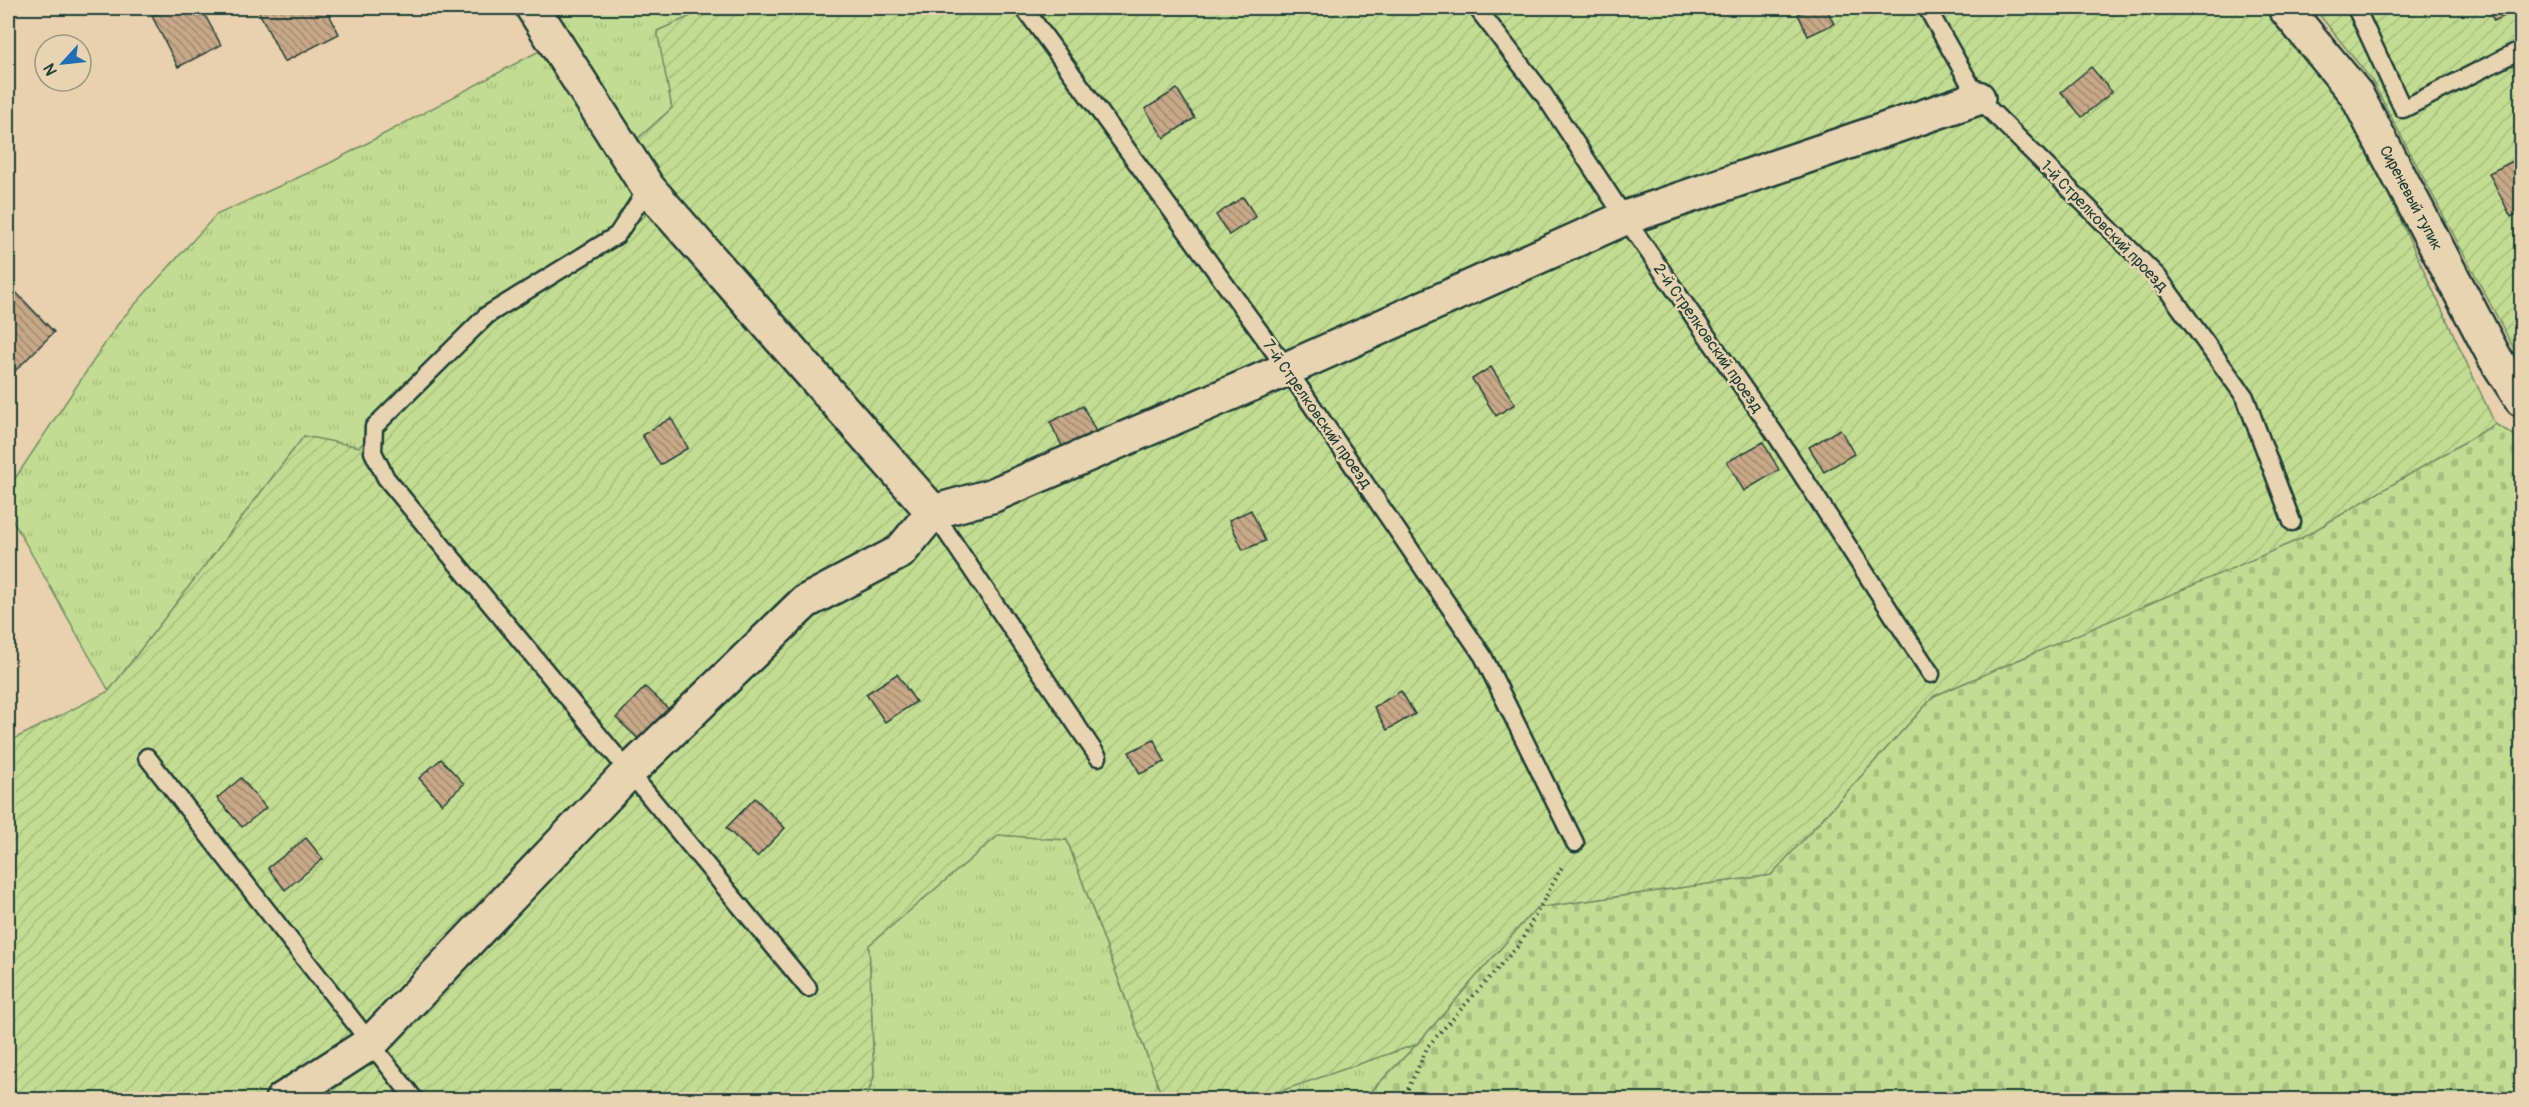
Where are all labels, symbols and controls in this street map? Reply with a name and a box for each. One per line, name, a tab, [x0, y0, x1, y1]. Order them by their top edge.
north arrow	[33, 33, 93, 93]
text: N	[39, 60, 62, 79]
street label: Сиреневый тупик	[2375, 142, 2447, 254]
street label: 1-й Стрелковский проезд	[2036, 156, 2172, 296]
street label: 2-й Стрелковский проезд	[1649, 260, 1767, 417]
street label: 7-й Стрелковский проезд	[1258, 336, 1376, 493]

